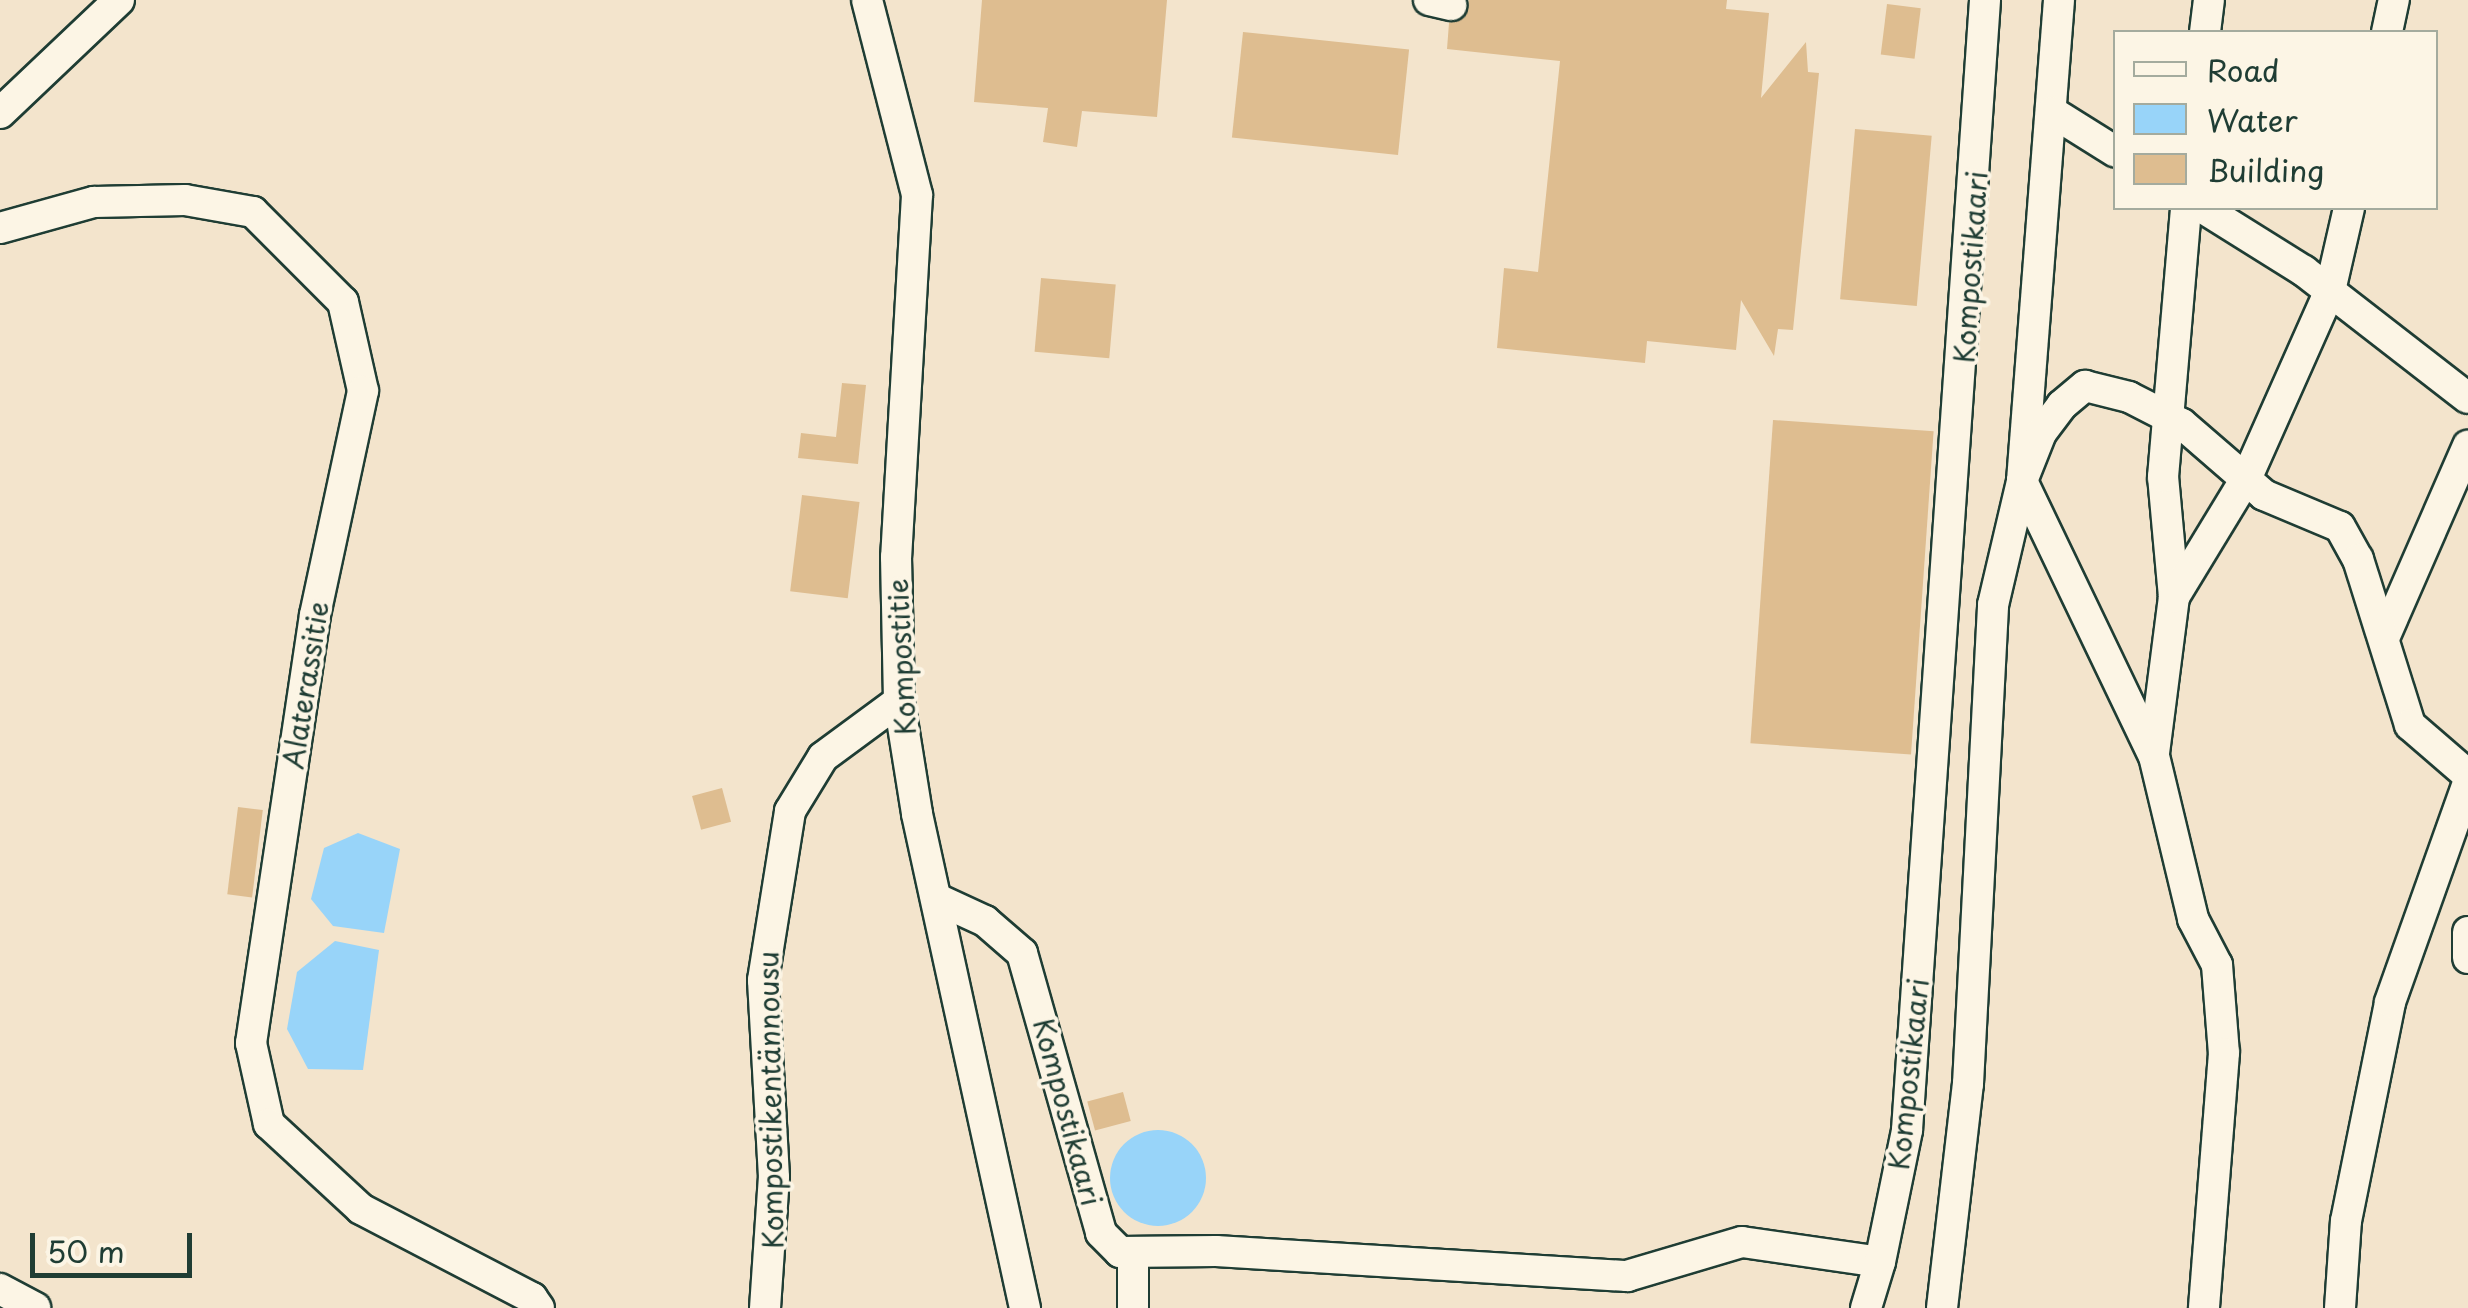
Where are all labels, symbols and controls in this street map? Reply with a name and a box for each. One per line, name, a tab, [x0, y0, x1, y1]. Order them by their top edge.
legend	[2113, 30, 2438, 210]
text: Road	[2207, 47, 2280, 92]
text: Water	[2207, 97, 2298, 142]
text: Building	[2207, 147, 2324, 192]
street label: Kompostikaari	[1947, 170, 1993, 364]
street label: Kompostitie	[880, 578, 922, 736]
street label: Alaterassitie	[275, 599, 335, 771]
street label: Kompostikentännousu	[751, 951, 789, 1249]
street label: Kompostikaari	[1881, 977, 1935, 1171]
street label: Kompostikaari	[1027, 1015, 1109, 1209]
scale bar	[35, 1213, 198, 1275]
text: 50 m	[47, 1228, 125, 1273]

